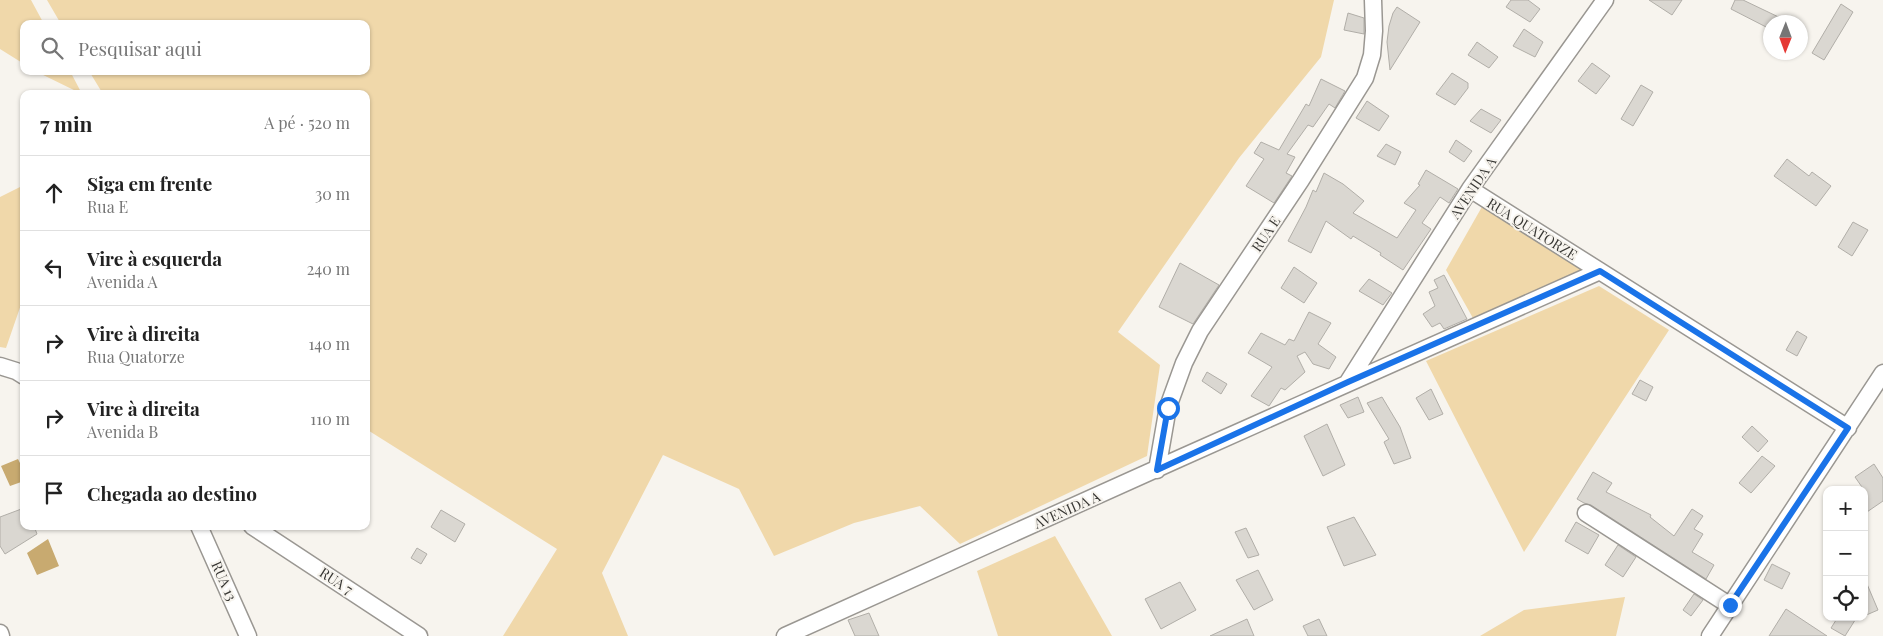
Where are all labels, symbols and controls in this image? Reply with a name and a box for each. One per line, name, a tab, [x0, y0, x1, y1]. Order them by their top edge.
north arrow	[1763, 15, 1808, 60]
search box	[20, 20, 370, 75]
icon: search	[38, 34, 66, 62]
text: Pesquisar aqui	[78, 35, 202, 61]
text: 7 min	[40, 109, 93, 137]
text: A pé · 520 m	[264, 112, 350, 133]
street label: AVENIDA A	[1444, 153, 1500, 223]
text: Siga em frente	[87, 170, 212, 196]
icon: ahead	[40, 179, 68, 207]
text: 30 m	[315, 183, 350, 204]
street label: RUA QUATORZE	[1484, 193, 1581, 264]
text: Rua E	[87, 196, 128, 217]
street label: RUA E	[1247, 212, 1284, 255]
text: Vire à esquerda	[87, 245, 222, 271]
icon: left	[40, 254, 68, 282]
text: 240 m	[307, 258, 350, 279]
text: Avenida A	[87, 271, 158, 292]
text: Vire à direita	[87, 320, 200, 346]
icon: right	[40, 329, 68, 357]
text: 140 m	[308, 333, 350, 354]
text: Rua Quatorze	[87, 346, 185, 367]
text: Vire à direita	[87, 395, 200, 421]
route start	[1157, 397, 1180, 420]
icon: right	[40, 404, 68, 432]
text: 110 m	[310, 408, 350, 429]
text: Avenida B	[87, 421, 158, 442]
icon: arrive	[40, 479, 68, 507]
text: Chegada ao destino	[87, 480, 257, 506]
street label: AVENIDA A	[1030, 486, 1103, 533]
map controls	[1823, 486, 1868, 621]
button: +	[1823, 486, 1868, 531]
button: −	[1823, 531, 1868, 576]
street label: RUA 13	[207, 558, 242, 604]
street label: RUA 7	[316, 563, 357, 599]
button: locate	[1823, 576, 1868, 621]
route end	[1719, 594, 1742, 617]

